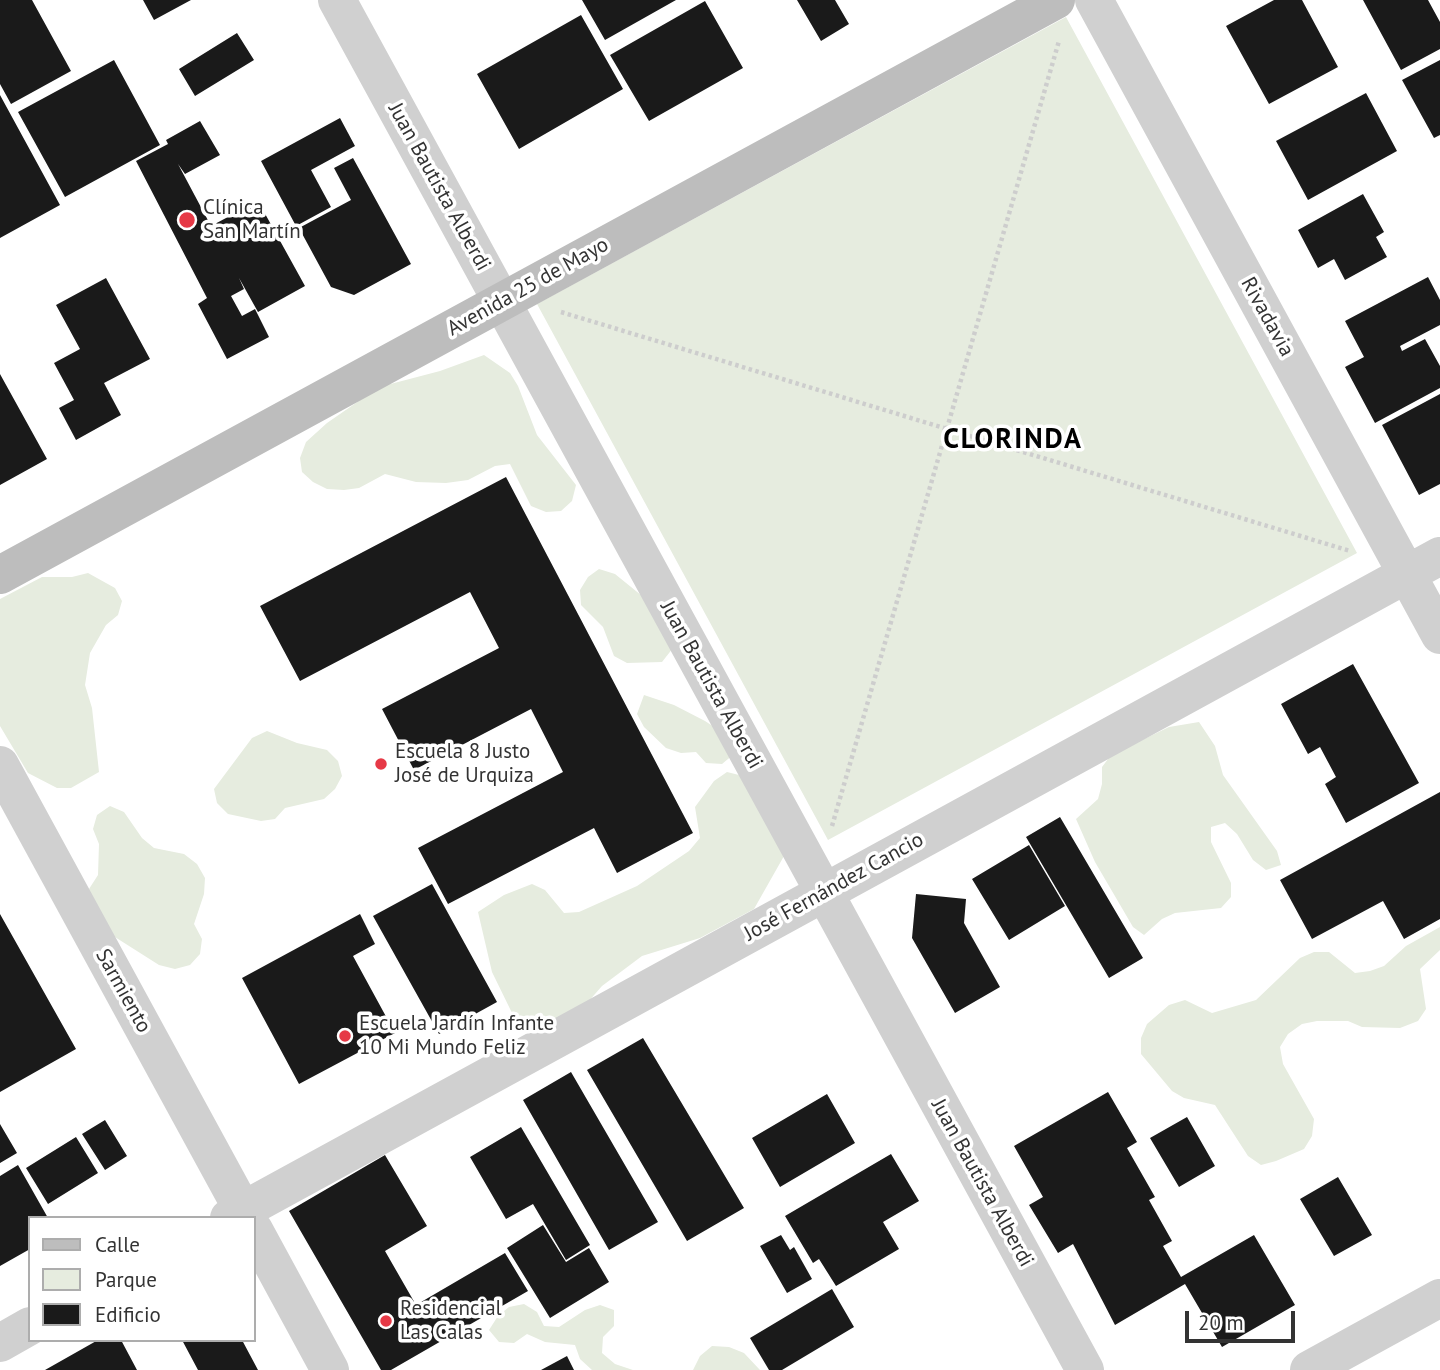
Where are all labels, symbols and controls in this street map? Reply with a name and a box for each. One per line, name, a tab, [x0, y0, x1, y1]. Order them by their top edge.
street label: Juan Bautista Alberdi	[382, 99, 496, 275]
place label: Clínica San Martín	[203, 195, 301, 245]
marker: Clínica San Martín	[177, 210, 197, 230]
street label: Avenida 25 de Mayo	[443, 232, 613, 342]
street label: Rivadavia	[1235, 273, 1299, 361]
district label: CLORINDA	[944, 423, 1082, 457]
street label: Juan Bautista Alberdi	[654, 597, 768, 773]
place label: Escuela 8 Justo José de Urquiza	[395, 739, 534, 789]
marker: Escuela 8 Justo José de Urquiza	[373, 756, 389, 772]
street label: José Fernández Cancio	[740, 827, 928, 947]
street label: Sarmiento	[90, 945, 156, 1037]
place label: Escuela Jardín Infante 10 Mi Mundo Feliz	[359, 1011, 554, 1061]
marker: Escuela Jardín Infante 10 Mi Mundo Feliz	[337, 1028, 353, 1044]
street label: Juan Bautista Alberdi	[925, 1095, 1039, 1271]
legend	[28, 1216, 256, 1342]
text: Calle	[95, 1231, 140, 1258]
text: Parque	[95, 1266, 157, 1293]
place label: Residencial Las Calas	[400, 1296, 502, 1346]
scale bar	[1188, 1296, 1298, 1340]
text: Edificio	[95, 1301, 161, 1328]
text: 20 m	[1198, 1309, 1244, 1336]
marker: Residencial Las Calas	[378, 1313, 394, 1329]

